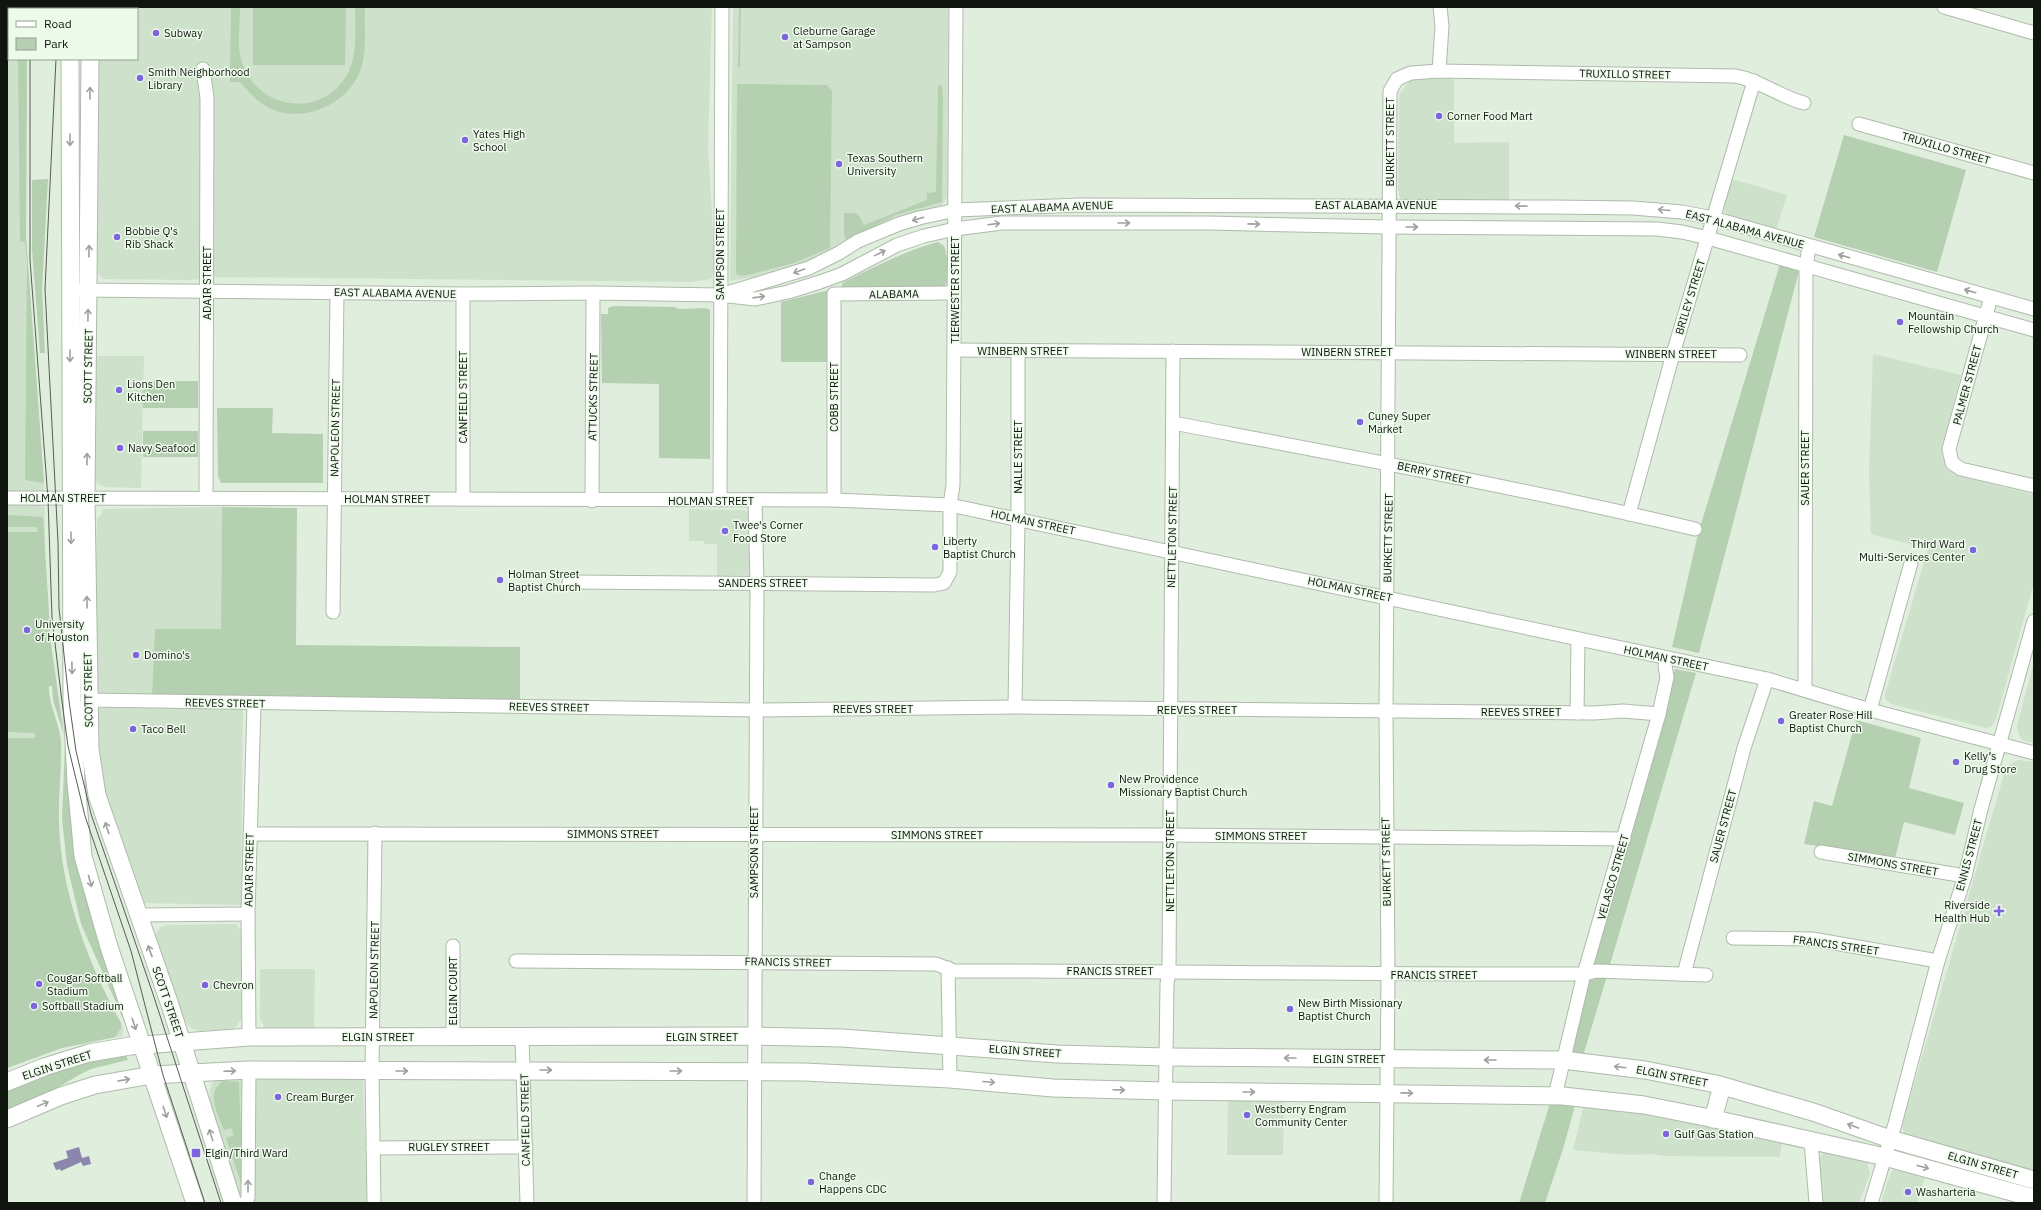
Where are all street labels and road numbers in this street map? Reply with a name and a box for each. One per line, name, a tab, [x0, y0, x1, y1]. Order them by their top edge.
street label: TRUXILLO STREET	[1579, 66, 1672, 82]
street label: BURKETT STREET	[1383, 97, 1397, 187]
street label: TRUXILLO STREET	[1900, 129, 1993, 168]
street label: EAST ALABAMA AVENUE	[991, 198, 1113, 216]
street label: EAST ALABAMA AVENUE	[1315, 198, 1437, 212]
street label: EAST ALABAMA AVENUE	[1684, 206, 1806, 252]
street label: SAMPSON STREET	[713, 207, 727, 300]
street label: TIERWESTER STREET	[948, 236, 962, 344]
street label: ADAIR STREET	[200, 245, 214, 320]
street label: BRILEY STREET	[1672, 257, 1708, 336]
street label: EAST ALABAMA AVENUE	[334, 285, 456, 301]
street label: ALABAMA	[869, 287, 919, 301]
street label: SCOTT STREET	[80, 328, 96, 404]
street label: PALMER STREET	[1950, 343, 1985, 427]
street label: WINBERN STREET	[977, 344, 1070, 358]
street label: WINBERN STREET	[1301, 345, 1394, 359]
street label: WINBERN STREET	[1625, 347, 1718, 361]
street label: CANFIELD STREET	[456, 350, 470, 443]
street label: ATTUCKS STREET	[585, 352, 601, 441]
street label: COBB STREET	[827, 361, 841, 432]
street label: NAPOLEON STREET	[327, 378, 343, 477]
street label: NALLE STREET	[1011, 420, 1025, 494]
street label: SAUER STREET	[1798, 430, 1812, 506]
street label: BERRY STREET	[1396, 458, 1473, 488]
street label: NETTLETON STREET	[1164, 485, 1180, 588]
street label: HOLMAN STREET	[20, 491, 107, 505]
street label: HOLMAN STREET	[344, 492, 431, 506]
street label: BURKETT STREET	[1380, 493, 1396, 583]
street label: HOLMAN STREET	[668, 494, 755, 508]
street label: HOLMAN STREET	[989, 506, 1077, 538]
street label: HOLMAN STREET	[1306, 573, 1394, 605]
street label: SANDERS STREET	[718, 576, 809, 590]
street label: HOLMAN STREET	[1622, 642, 1710, 674]
street label: SCOTT STREET	[80, 652, 96, 728]
street label: REEVES STREET	[185, 695, 266, 711]
street label: REEVES STREET	[509, 699, 590, 715]
street label: REEVES STREET	[833, 702, 914, 716]
street label: REEVES STREET	[1157, 703, 1238, 717]
street label: REEVES STREET	[1481, 705, 1562, 719]
street label: SAUER STREET	[1706, 787, 1740, 864]
street label: SAMPSON STREET	[747, 805, 761, 898]
street label: NETTLETON STREET	[1163, 809, 1177, 912]
street label: BURKETT STREET	[1378, 817, 1394, 907]
street label: ENNIS STREET	[1953, 817, 1986, 893]
street label: SIMMONS STREET	[567, 827, 660, 841]
street label: SIMMONS STREET	[891, 828, 984, 842]
street label: SIMMONS STREET	[1215, 829, 1308, 843]
street label: ADAIR STREET	[241, 832, 257, 907]
street label: VELASCO STREET	[1594, 832, 1632, 921]
street label: SIMMONS STREET	[1847, 849, 1940, 879]
street label: NAPOLEON STREET	[366, 920, 382, 1019]
street label: FRANCIS STREET	[1792, 932, 1881, 958]
street label: FRANCIS STREET	[744, 954, 832, 970]
street label: ELGIN COURT	[446, 956, 460, 1026]
street label: SCOTT STREET	[149, 964, 187, 1040]
street label: FRANCIS STREET	[1067, 964, 1154, 978]
street label: FRANCIS STREET	[1391, 968, 1478, 982]
street label: ELGIN STREET	[342, 1030, 415, 1044]
street label: ELGIN STREET	[666, 1030, 739, 1044]
street label: ELGIN STREET	[988, 1041, 1062, 1061]
street label: ELGIN STREET	[20, 1047, 94, 1083]
street label: ELGIN STREET	[1313, 1052, 1386, 1066]
street label: ELGIN STREET	[1635, 1062, 1710, 1090]
street label: CANFIELD STREET	[517, 1073, 533, 1167]
street label: RUGLEY STREET	[408, 1140, 490, 1154]
street label: ELGIN STREET	[1946, 1148, 2021, 1182]

